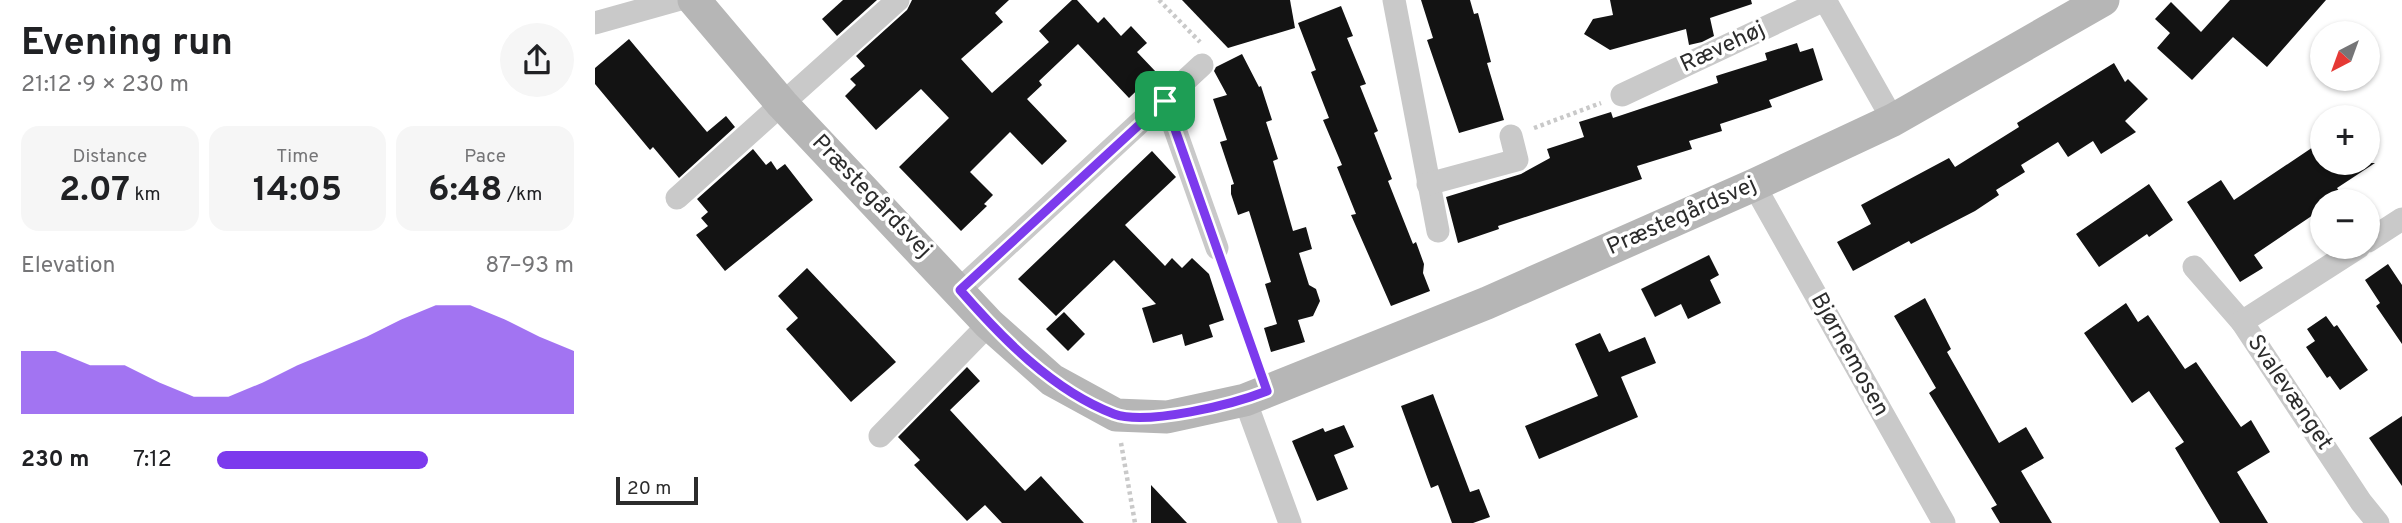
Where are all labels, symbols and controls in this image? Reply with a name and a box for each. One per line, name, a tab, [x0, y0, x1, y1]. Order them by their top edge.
street label: Rævehøj	[1676, 16, 1770, 80]
text: Evening run	[21, 20, 233, 69]
north arrow	[2310, 21, 2380, 91]
map controls	[2310, 21, 2380, 259]
button: share	[500, 23, 574, 97]
text: 21:12 · 9 × 230 m	[21, 71, 189, 100]
pin	[1135, 71, 1195, 131]
icon: arrive	[1146, 82, 1184, 120]
button: +	[2310, 105, 2380, 175]
street label: Præstegårdsvej	[805, 129, 937, 265]
text: Distance	[73, 145, 147, 169]
text: Time	[276, 145, 319, 169]
text: Pace	[464, 145, 506, 169]
text: 2.07	[59, 169, 130, 213]
text: 14:05	[253, 169, 342, 213]
text: 6:48	[428, 169, 502, 213]
street label: Præstegårdsvej	[1603, 171, 1761, 263]
text: km	[130, 183, 161, 207]
text: /km	[502, 183, 542, 207]
button: −	[2310, 189, 2380, 259]
text: Elevation	[21, 252, 116, 281]
text: 87–93 m	[485, 252, 574, 281]
street label: Bjørnemosen	[1803, 288, 1895, 422]
street label: Svalevænget	[2240, 330, 2338, 456]
text: 230 m	[21, 446, 90, 475]
text: 7:12	[133, 446, 172, 475]
scale bar	[616, 474, 698, 506]
text: 20 m	[627, 477, 671, 501]

